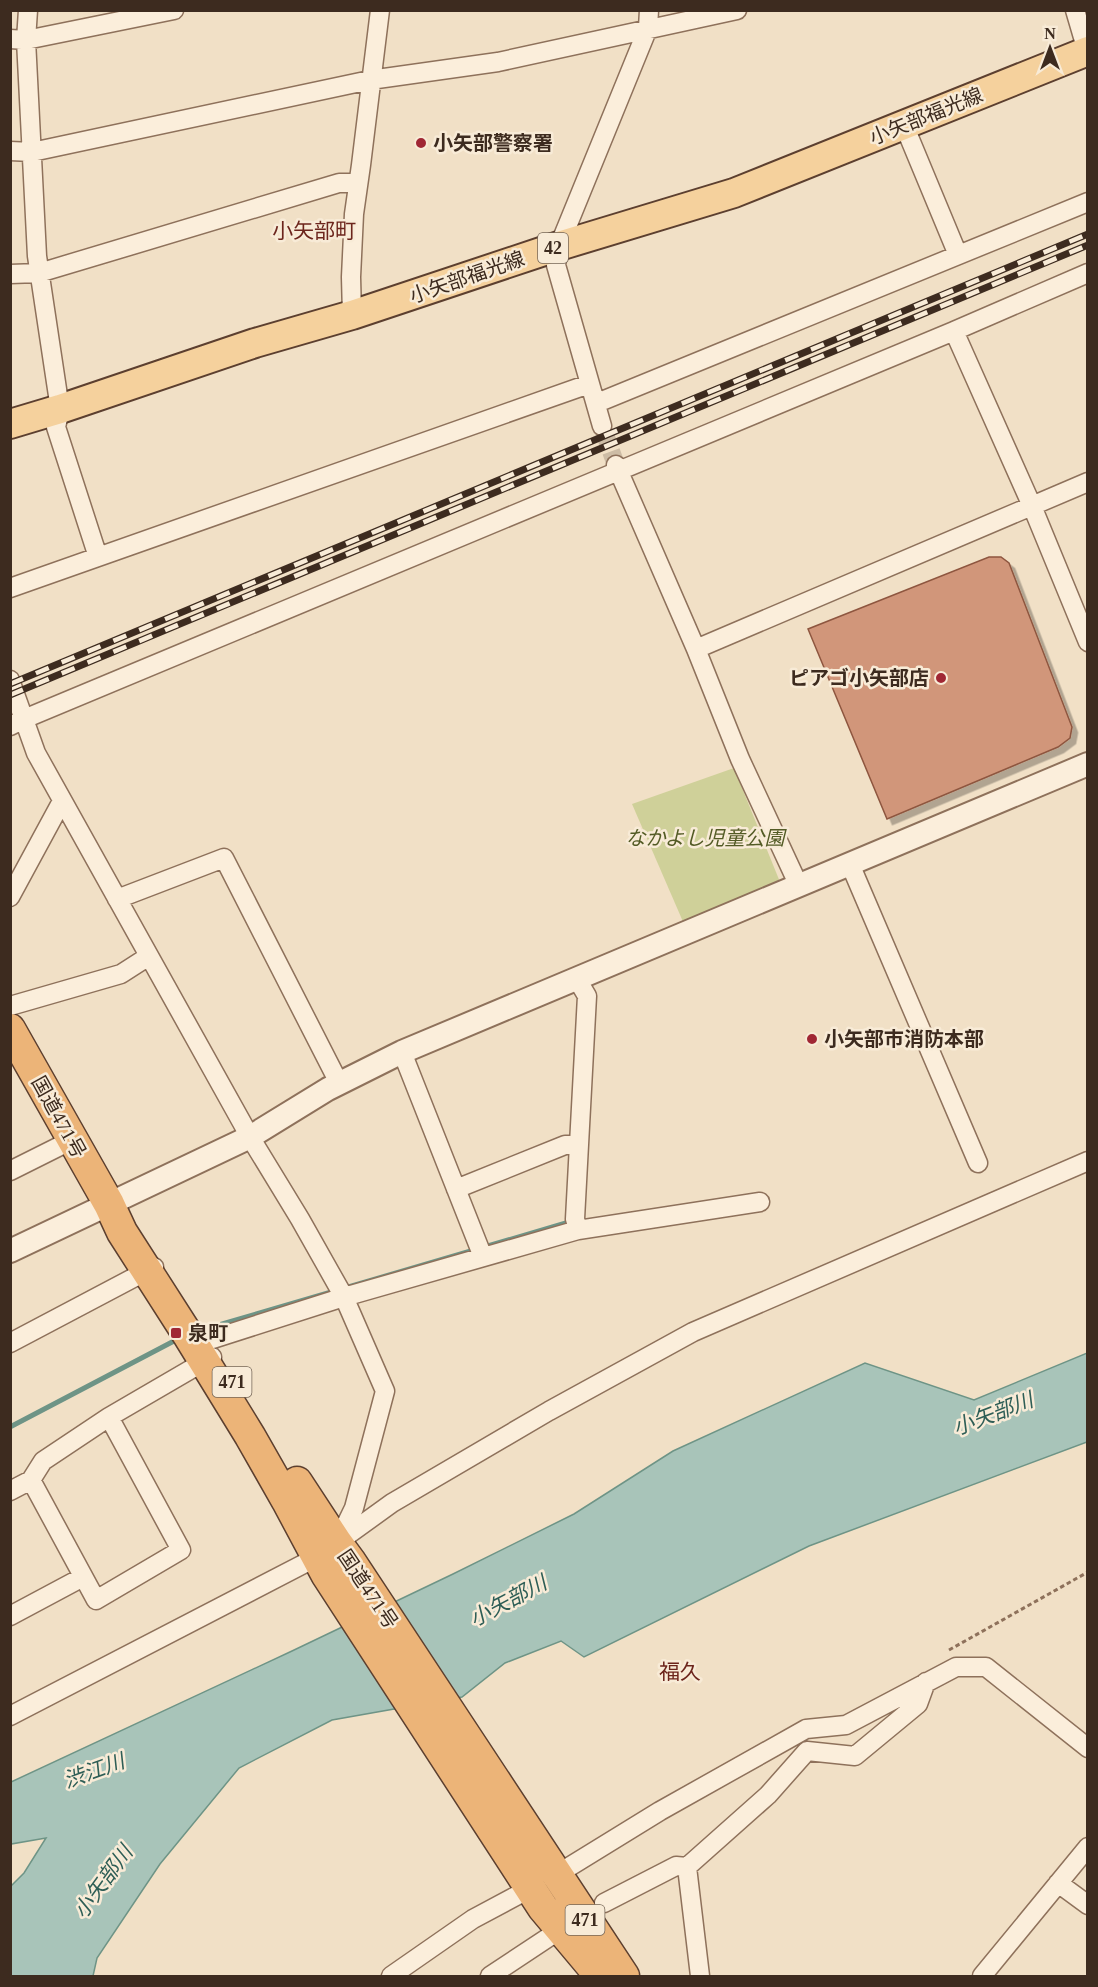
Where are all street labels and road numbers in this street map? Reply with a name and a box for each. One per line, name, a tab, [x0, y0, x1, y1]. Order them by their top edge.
street label: 小矢部福光線	[866, 83, 986, 149]
road number: 42	[538, 233, 568, 263]
street label: 小矢部福光線	[407, 247, 527, 307]
street label: 国道471号	[28, 1072, 90, 1162]
road number: 471	[212, 1367, 252, 1397]
street label: 国道471号	[334, 1546, 402, 1632]
road number: 471	[566, 1905, 604, 1935]

